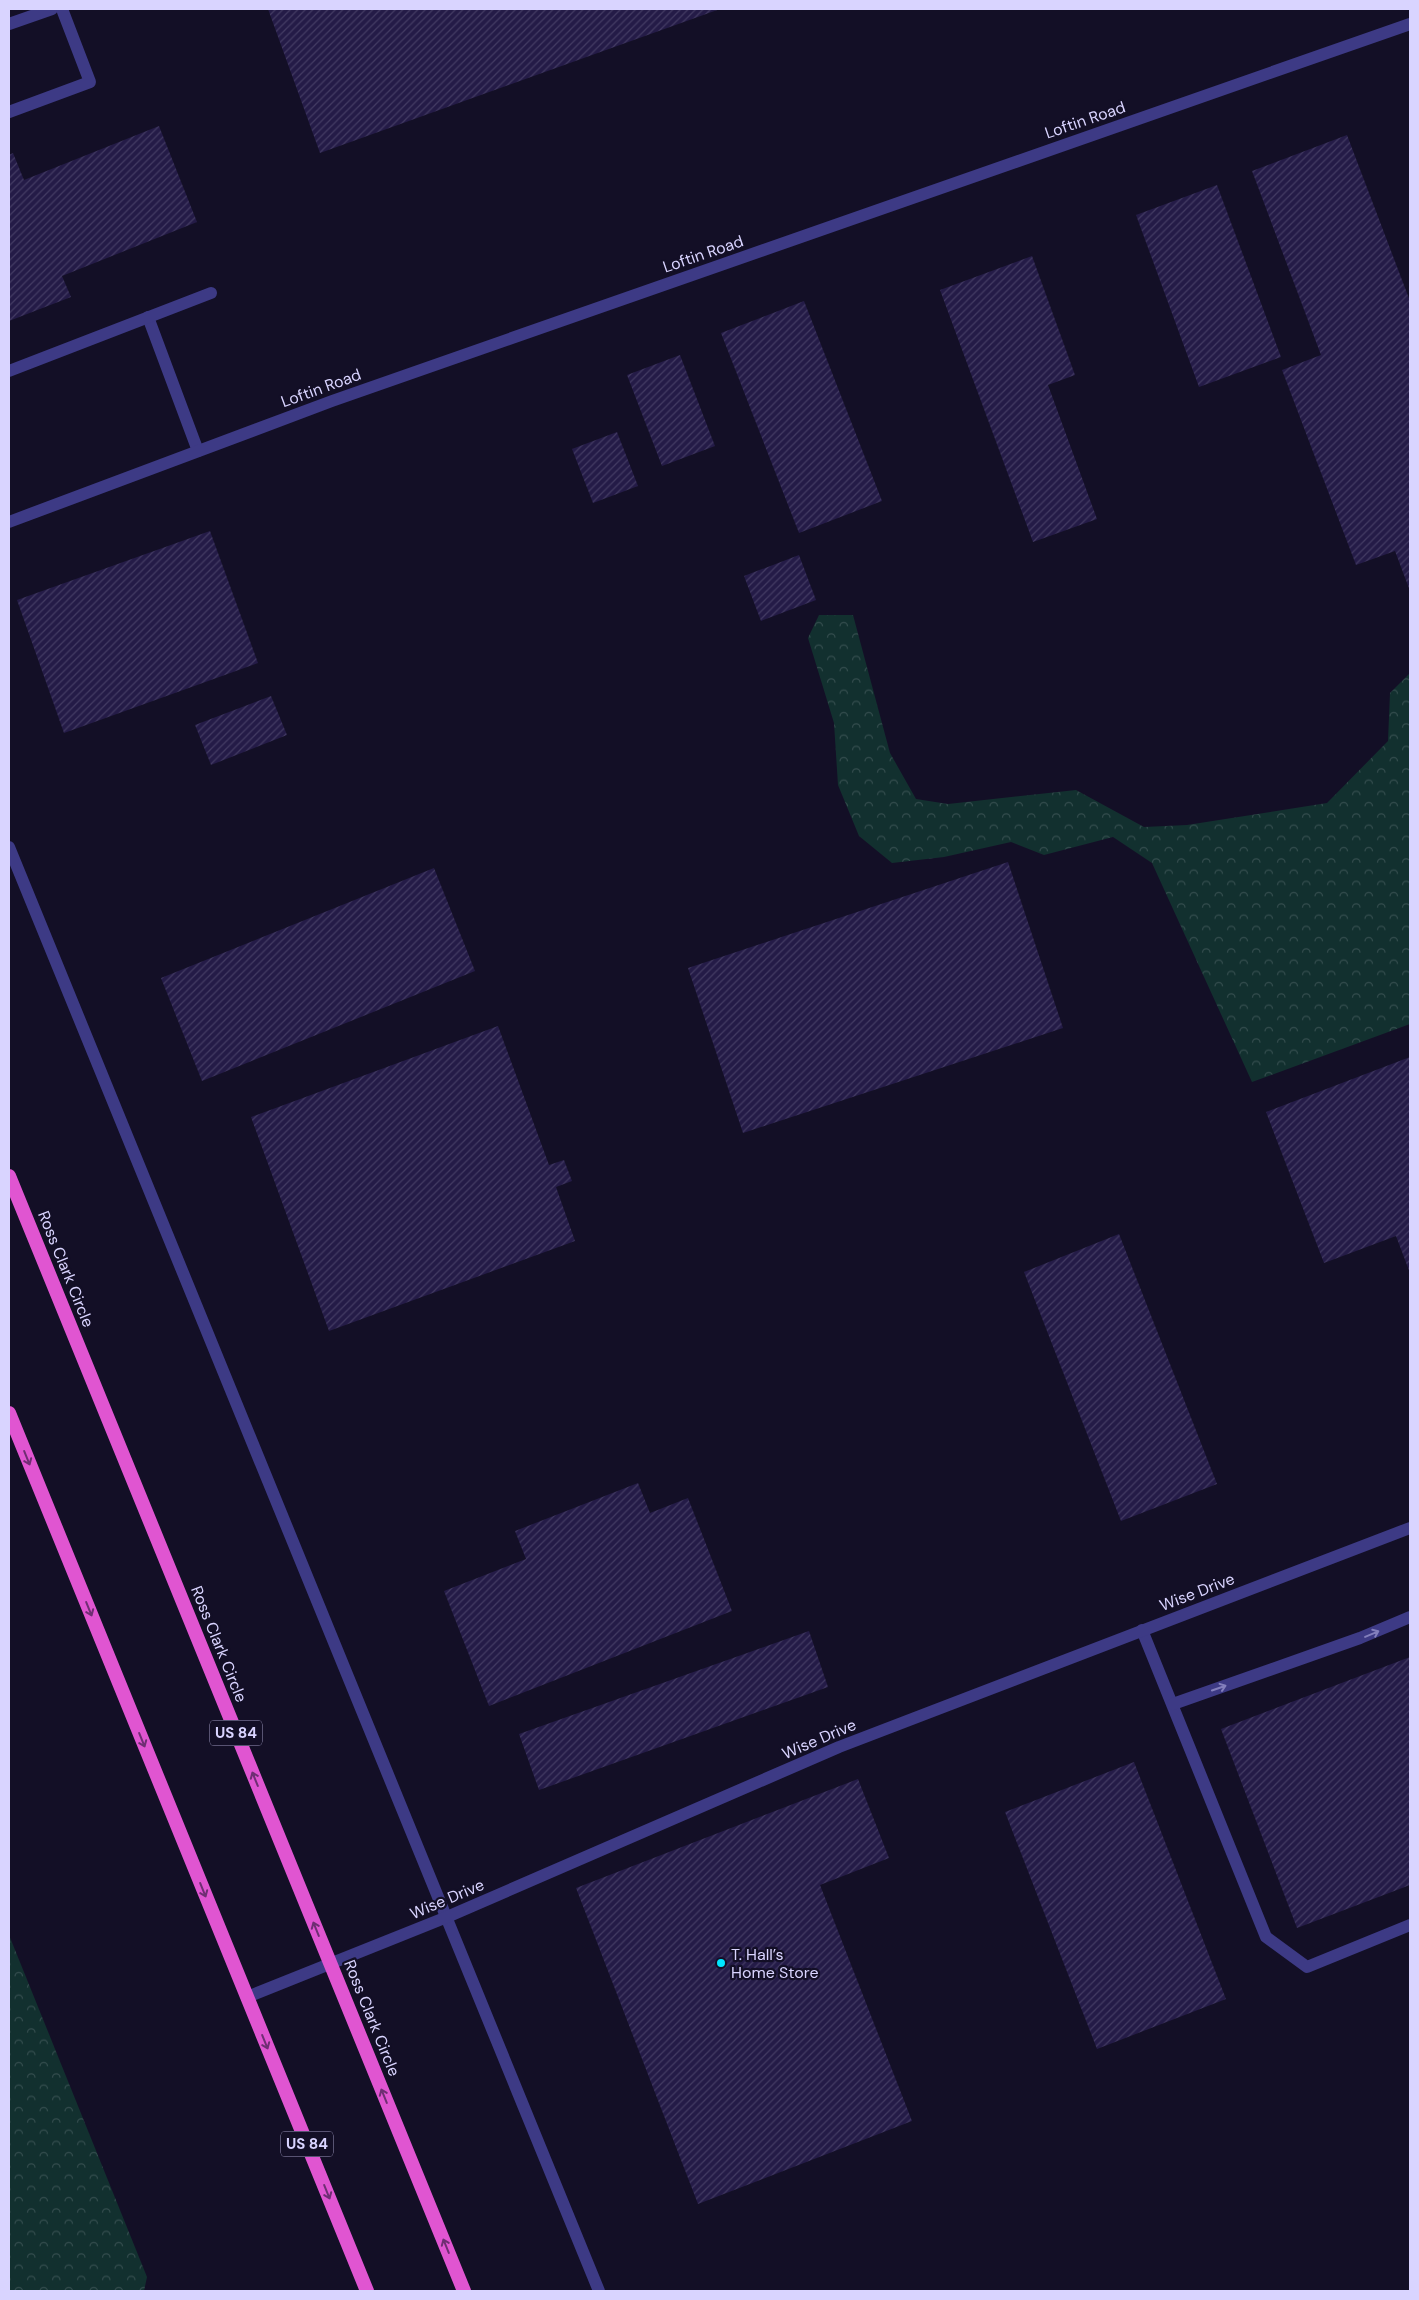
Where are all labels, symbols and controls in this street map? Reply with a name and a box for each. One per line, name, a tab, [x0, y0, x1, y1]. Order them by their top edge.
street label: Loftin Road	[1042, 96, 1128, 144]
street label: Loftin Road	[660, 230, 746, 278]
street label: Loftin Road	[278, 364, 364, 412]
street label: Ross Clark Circle	[33, 1208, 99, 1330]
one-way arrow	[23, 1450, 32, 1465]
street label: Wise Drive	[1157, 1568, 1237, 1616]
street label: Ross Clark Circle	[186, 1583, 252, 1705]
one-way arrow	[84, 1601, 94, 1616]
one-way arrow	[1364, 1628, 1379, 1638]
one-way arrow	[1210, 1683, 1226, 1692]
street label: Wise Drive	[779, 1714, 859, 1764]
road number: US 84	[210, 1720, 262, 1746]
one-way arrow	[138, 1731, 147, 1747]
one-way arrow	[250, 1772, 259, 1787]
street label: Wise Drive	[407, 1874, 487, 1924]
one-way arrow	[199, 1882, 209, 1897]
one-way arrow	[311, 1922, 321, 1937]
place label: T. Hall’s Home Store	[731, 1944, 819, 1983]
street label: Ross Clark Circle	[339, 1957, 405, 2079]
marker: T. Hall’s Home Store	[715, 1957, 727, 1969]
one-way arrow	[261, 2034, 271, 2049]
one-way arrow	[379, 2089, 389, 2104]
road number: US 84	[281, 2132, 333, 2156]
one-way arrow	[322, 2184, 332, 2199]
one-way arrow	[441, 2239, 450, 2254]

